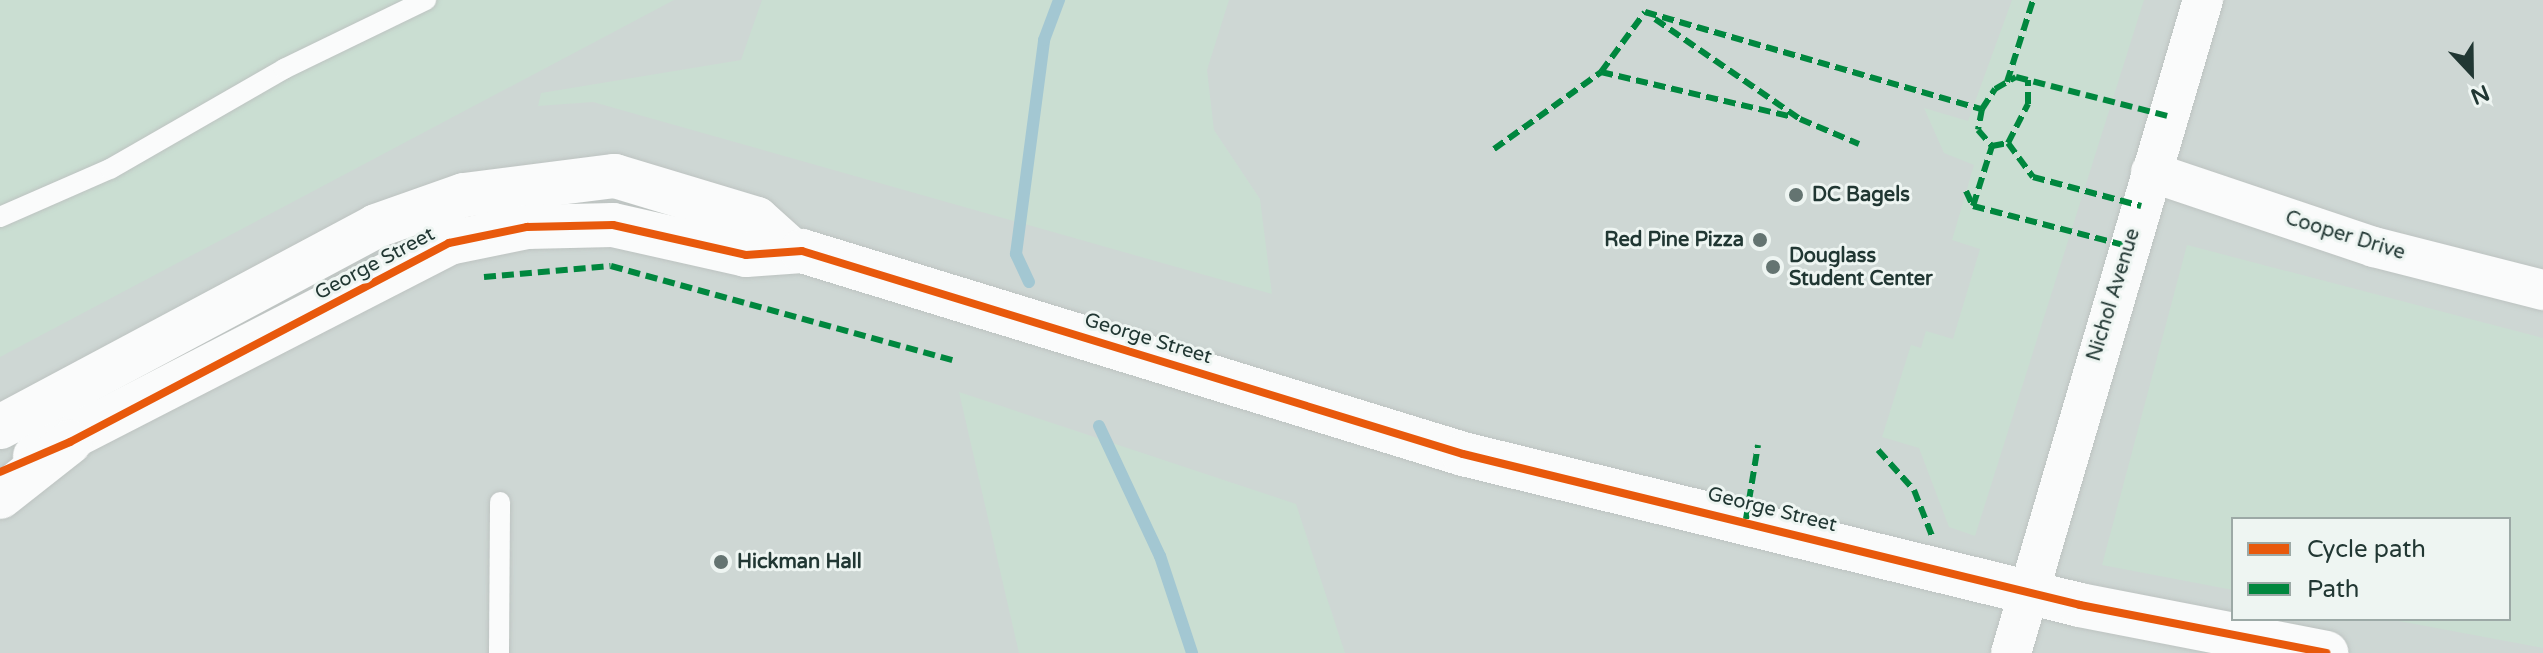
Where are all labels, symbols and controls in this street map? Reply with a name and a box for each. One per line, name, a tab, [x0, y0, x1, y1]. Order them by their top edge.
north arrow	[2431, 32, 2511, 112]
text: N	[2467, 79, 2493, 110]
place label: DC Bagels	[1812, 183, 1910, 207]
marker: DC Bagels	[1787, 186, 1805, 204]
street label: Cooper Drive	[2282, 206, 2408, 266]
street label: George Street	[311, 222, 439, 306]
street label: Nichol Avenue	[2082, 226, 2146, 364]
place label: Red Pine Pizza	[1604, 228, 1744, 252]
marker: Red Pine Pizza	[1751, 231, 1769, 249]
place label: Douglass Student Center	[1789, 244, 1933, 291]
marker: Douglass Student Center	[1764, 258, 1782, 276]
street label: George Street	[1081, 308, 1215, 370]
street label: George Street	[1705, 482, 1839, 538]
legend	[2231, 517, 2511, 621]
text: Cycle path	[2307, 535, 2426, 564]
place label: Hickman Hall	[737, 550, 862, 574]
marker: Hickman Hall	[712, 553, 730, 571]
text: Path	[2307, 575, 2360, 604]

